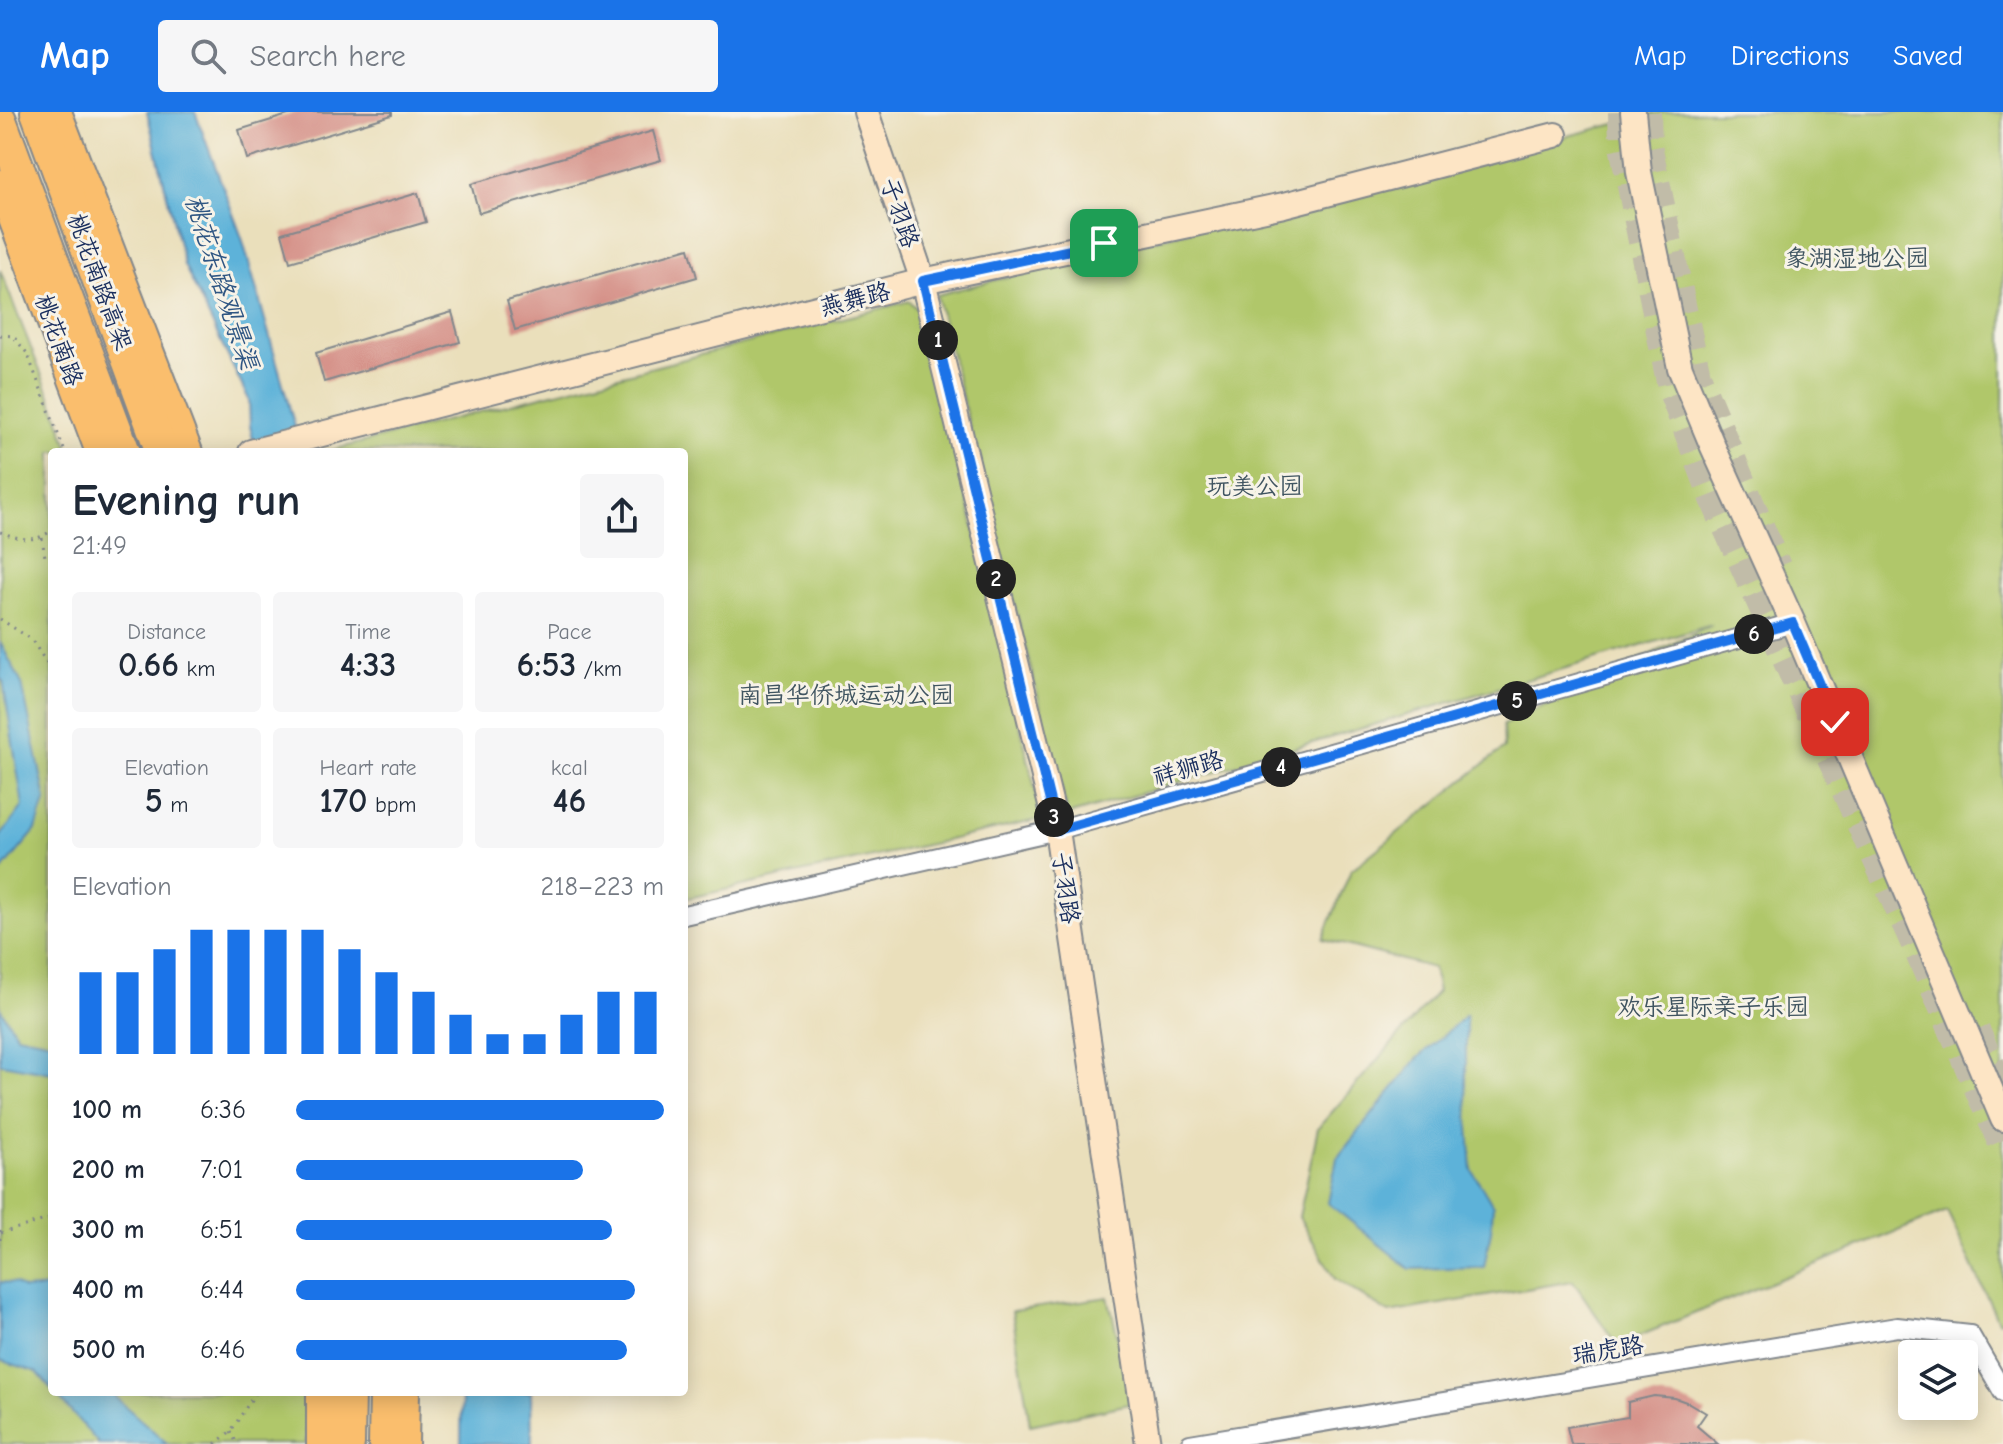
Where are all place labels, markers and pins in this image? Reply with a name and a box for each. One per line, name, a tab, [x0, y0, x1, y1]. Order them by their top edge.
pin	[1070, 209, 1138, 277]
pin: 1	[918, 320, 958, 360]
pin: 2	[976, 559, 1016, 599]
pin: 6	[1734, 614, 1774, 654]
pin: 5	[1497, 681, 1537, 721]
pin	[1801, 688, 1869, 756]
pin: 4	[1261, 747, 1301, 787]
pin: 3	[1034, 797, 1074, 837]

